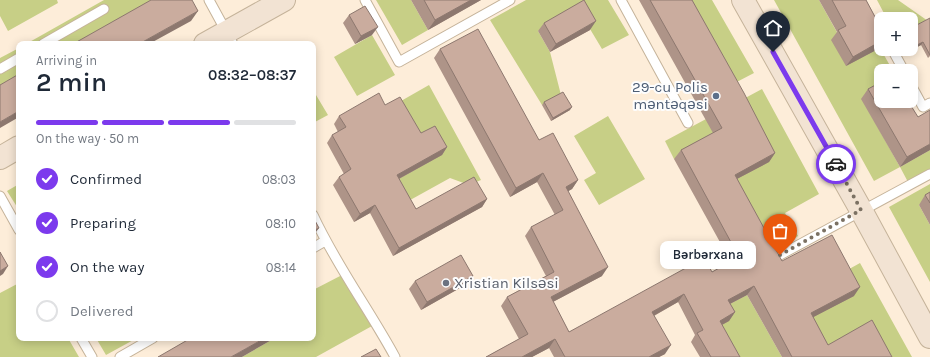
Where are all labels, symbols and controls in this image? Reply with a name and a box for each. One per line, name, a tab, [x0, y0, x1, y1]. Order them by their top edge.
pin	[756, 11, 790, 52]
map controls	[874, 12, 918, 108]
button: +	[874, 12, 918, 56]
icon: home	[762, 17, 784, 39]
text: Arriving in	[36, 53, 97, 68]
button: −	[874, 64, 918, 108]
text: 08:32–08:37	[208, 66, 296, 84]
text: 2 min	[36, 67, 107, 98]
place label: 29-cu Polis məntəqəsi	[632, 78, 708, 113]
marker: 29-cu Polis məntəqəsi	[711, 91, 721, 101]
text: On the way · 50 m	[36, 131, 139, 146]
courier	[816, 144, 856, 184]
icon: car	[825, 153, 847, 175]
icon: check	[36, 168, 58, 190]
text: Confirmed	[70, 170, 142, 188]
text: 08:03	[262, 172, 296, 187]
icon: check	[36, 212, 58, 234]
text: Preparing	[70, 214, 136, 232]
pin	[763, 214, 797, 255]
text: 08:10	[265, 216, 296, 231]
icon: bag	[769, 220, 791, 242]
callout: Bərbərxana	[660, 241, 756, 269]
text: Bərbərxana	[673, 247, 743, 262]
icon: check	[36, 256, 58, 278]
text: On the way	[70, 258, 144, 276]
text: 08:14	[266, 260, 296, 275]
place label: Xristian Kilsəsi	[454, 274, 559, 292]
marker: Xristian Kilsəsi	[441, 278, 451, 288]
text: Delivered	[70, 302, 134, 320]

